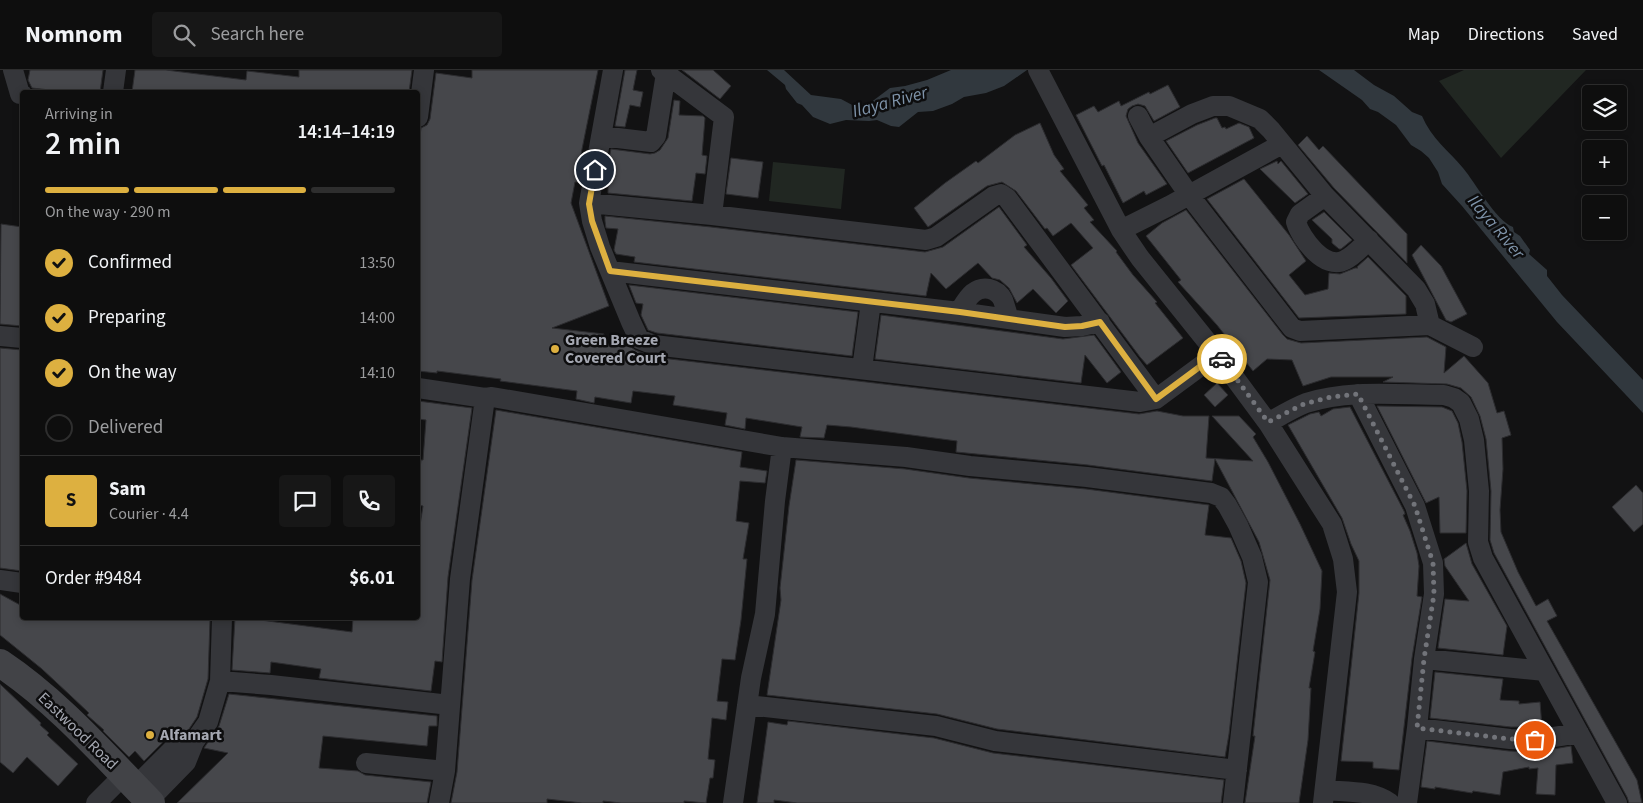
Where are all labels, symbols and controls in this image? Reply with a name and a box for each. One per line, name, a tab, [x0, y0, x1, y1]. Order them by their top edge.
search box	[152, 12, 502, 57]
text: Nomnom	[25, 17, 122, 52]
icon: search	[170, 21, 198, 49]
text: Search here	[210, 21, 304, 48]
text: Map	[1408, 22, 1440, 47]
text: Directions	[1468, 22, 1544, 47]
text: Saved	[1572, 22, 1618, 47]
water label: Ilaya River	[850, 80, 931, 124]
map controls	[1582, 85, 1627, 240]
button: layers	[1582, 85, 1627, 130]
text: Arriving in	[45, 103, 113, 125]
text: 14:14–14:19	[297, 119, 395, 146]
text: 2 min	[45, 121, 121, 167]
button: +	[1582, 140, 1627, 185]
pin	[574, 149, 616, 191]
icon: home	[581, 156, 609, 184]
water label: Ilaya River	[1462, 190, 1531, 265]
button: −	[1582, 195, 1627, 240]
text: On the way · 290 m	[45, 201, 170, 223]
icon: check	[45, 249, 73, 277]
text: Confirmed	[88, 249, 172, 276]
text: 13:50	[359, 252, 395, 274]
icon: check	[45, 304, 73, 332]
text: Preparing	[88, 304, 166, 331]
text: 14:00	[359, 307, 395, 329]
place label: Green Breeze Covered Court	[565, 329, 666, 369]
courier	[1197, 334, 1247, 384]
marker: Green Breeze Covered Court	[549, 343, 561, 355]
icon: car	[1208, 345, 1236, 373]
icon: check	[45, 359, 73, 387]
text: On the way	[88, 359, 177, 386]
text: 14:10	[359, 362, 395, 384]
text: Delivered	[88, 414, 163, 441]
button: chat	[279, 475, 331, 527]
button: phone	[343, 475, 395, 527]
text: Sam	[109, 476, 146, 503]
text: S	[66, 487, 76, 514]
text: Courier · 4.4	[109, 503, 189, 525]
text: Order #9484	[45, 565, 142, 592]
text: $6.01	[349, 565, 395, 592]
street label: Eastwood Road	[33, 687, 123, 775]
pin	[1514, 719, 1556, 761]
place label: Alfamart	[159, 724, 222, 746]
icon: bag	[1521, 726, 1549, 754]
marker: Alfamart	[144, 729, 156, 741]

